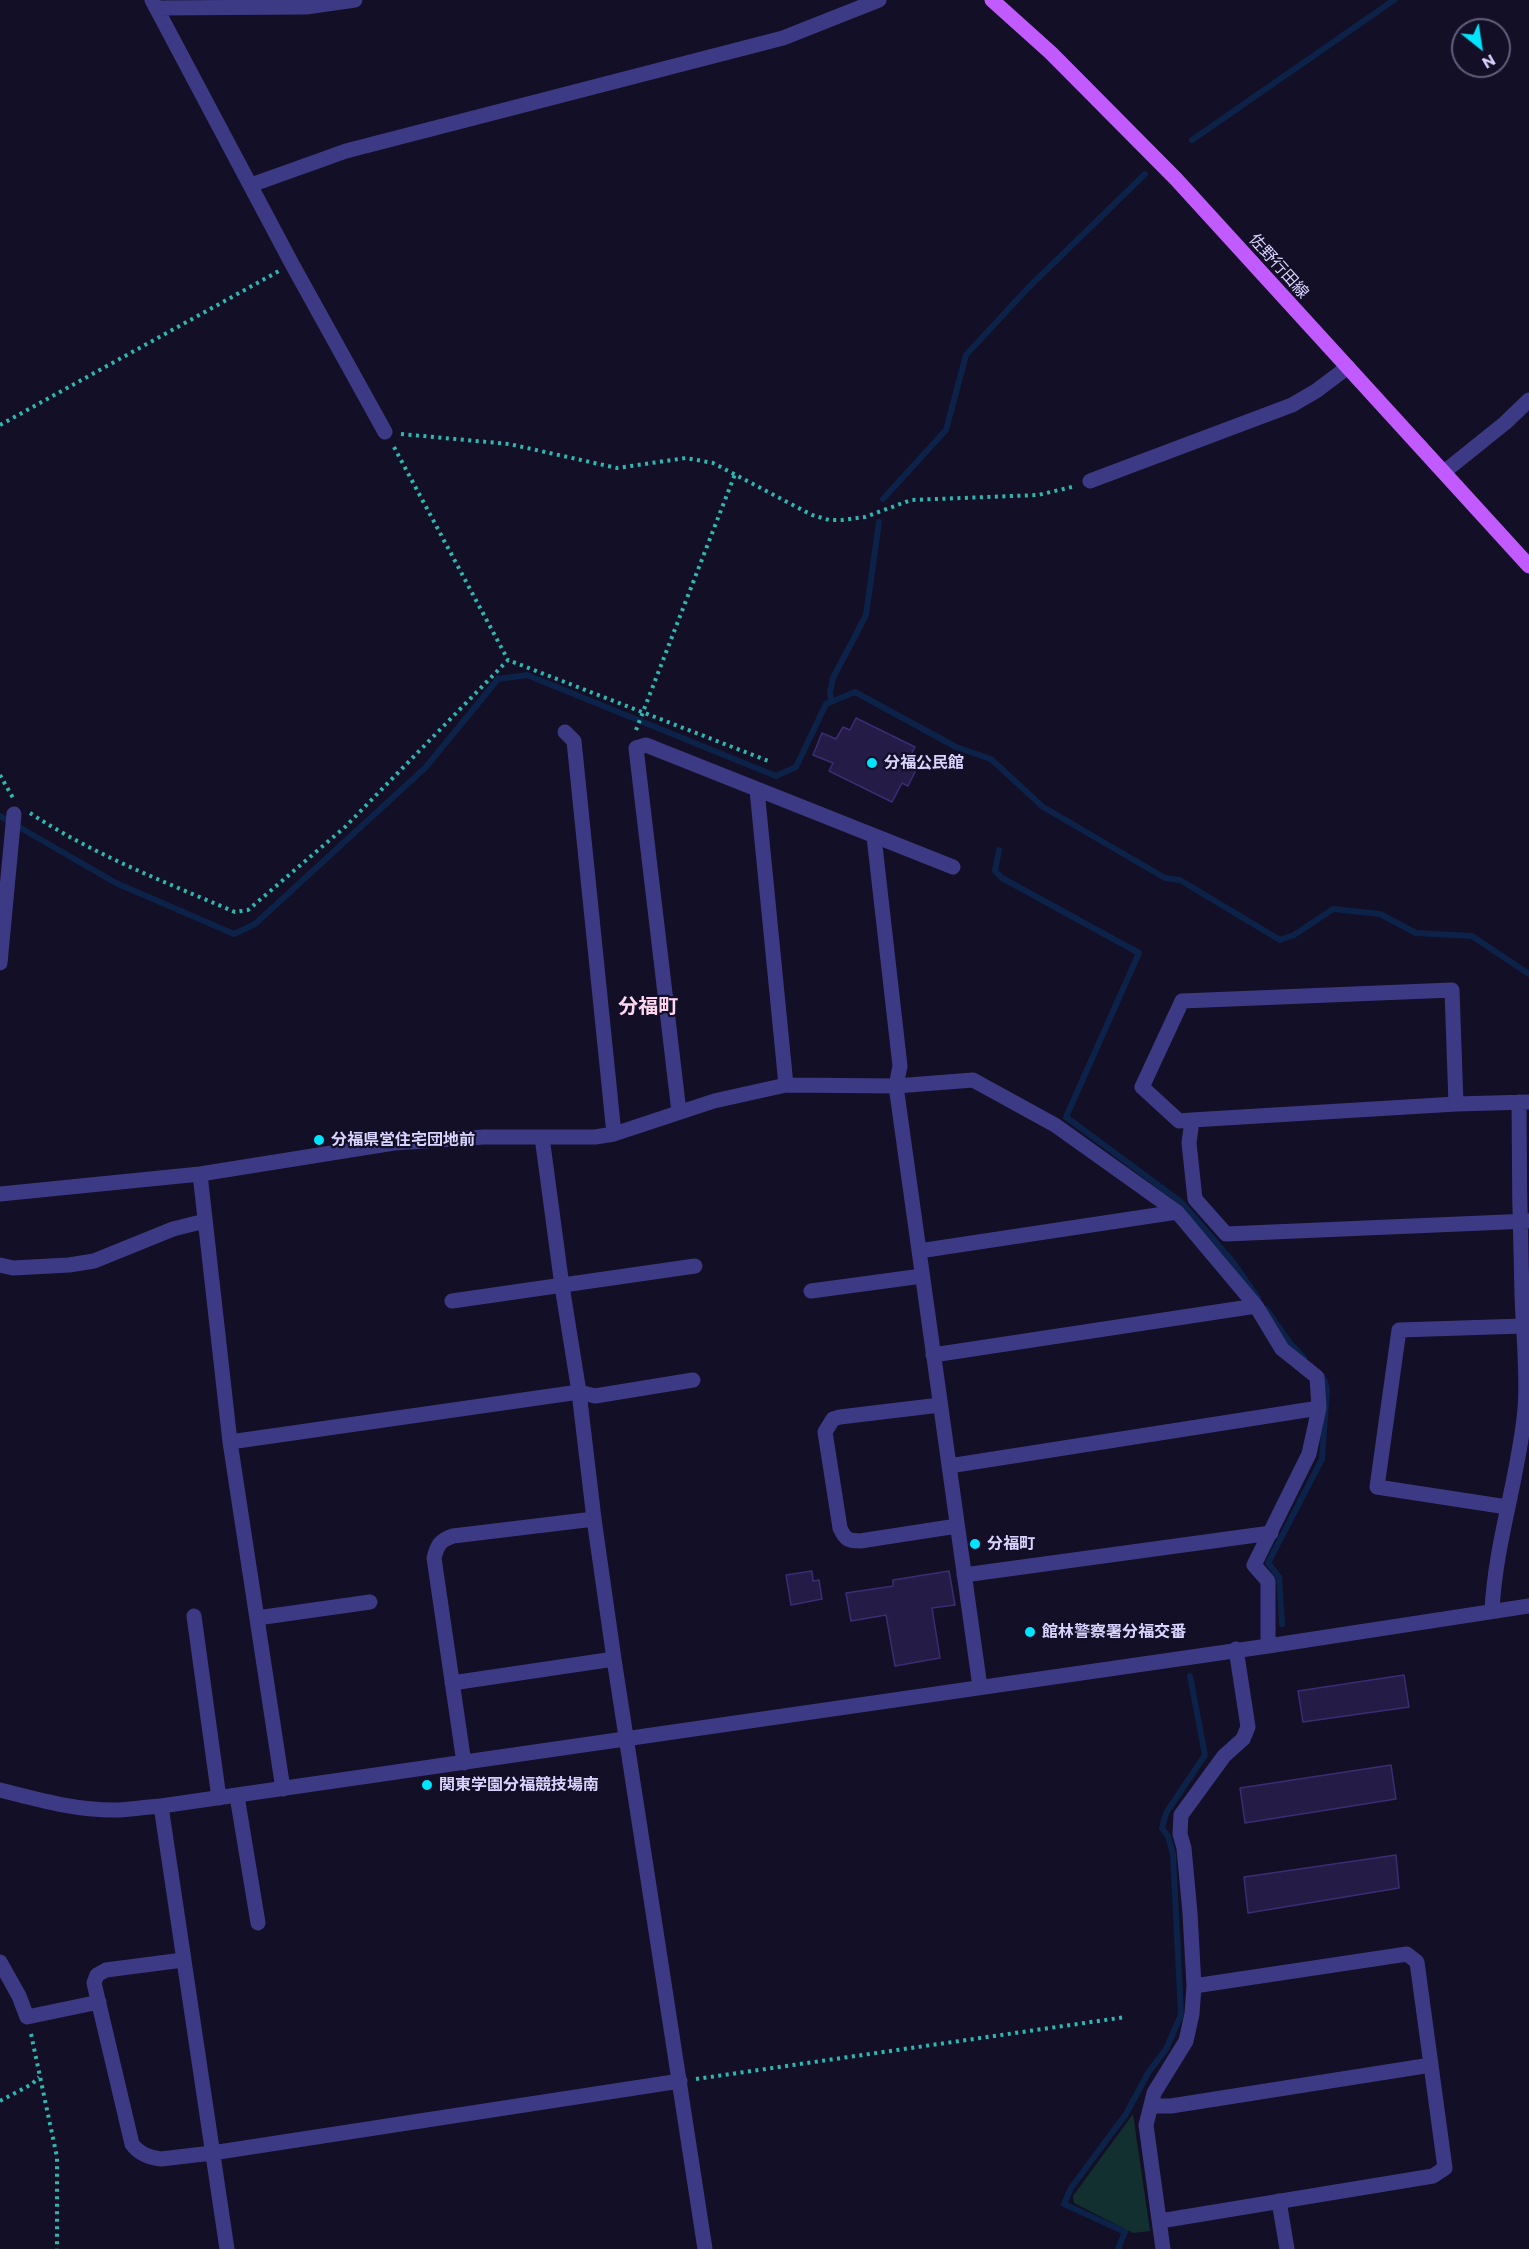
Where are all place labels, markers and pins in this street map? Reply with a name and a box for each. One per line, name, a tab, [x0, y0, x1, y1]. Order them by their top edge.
place label: 分福公民館	[884, 753, 964, 773]
marker: 分福公民館	[865, 756, 879, 770]
place label: 分福県営住宅団地前	[331, 1130, 475, 1150]
marker: 分福県営住宅団地前	[312, 1133, 326, 1147]
place label: 分福町	[987, 1534, 1035, 1554]
marker: 分福町	[968, 1537, 982, 1551]
place label: 館林警察署分福交番	[1042, 1622, 1186, 1642]
marker: 館林警察署分福交番	[1023, 1625, 1037, 1639]
place label: 関東学園分福競技場南	[439, 1775, 599, 1795]
marker: 関東学園分福競技場南	[420, 1778, 434, 1792]

